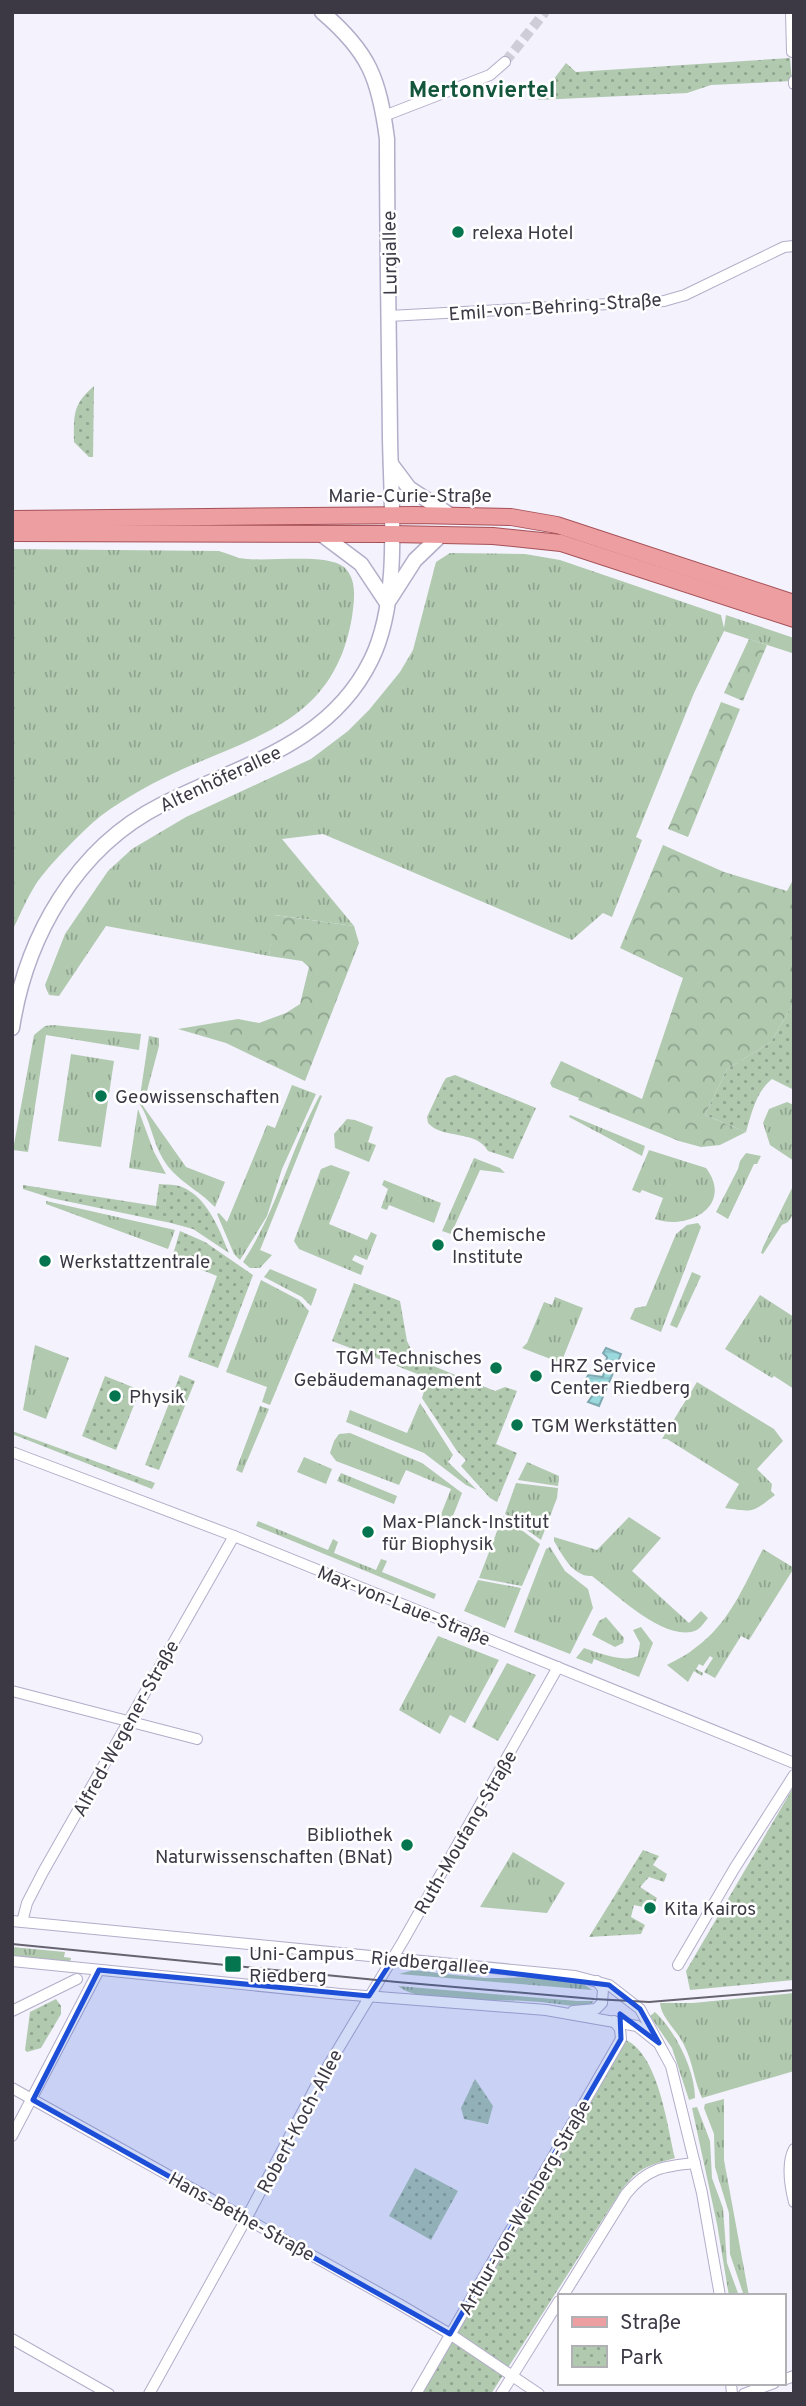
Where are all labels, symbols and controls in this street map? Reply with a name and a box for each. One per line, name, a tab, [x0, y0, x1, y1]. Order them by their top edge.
district label: Mertonviertel	[409, 77, 555, 106]
street label: Lurgiallee	[378, 210, 404, 295]
place label: relexa Hotel	[472, 222, 574, 246]
marker: relexa Hotel	[450, 224, 466, 240]
street label: Emil-von-Behring-Straße	[448, 289, 662, 327]
street label: Marie-Curie-Straße	[328, 485, 492, 509]
street label: Altenhöferallee	[156, 741, 286, 818]
place label: Geowissenschaften	[115, 1086, 280, 1110]
marker: Geowissenschaften	[93, 1088, 109, 1104]
place label: Chemische Institute	[452, 1224, 546, 1270]
marker: Chemische Institute	[430, 1237, 446, 1253]
place label: Werkstattzentrale	[59, 1251, 210, 1275]
marker: Werkstattzentrale	[37, 1253, 53, 1269]
place label: TGM Technisches Gebäudemanagement	[293, 1347, 482, 1393]
place label: HRZ Service Center Riedberg	[550, 1355, 690, 1401]
marker: TGM Technisches Gebäudemanagement	[488, 1360, 504, 1376]
marker: HRZ Service Center Riedberg	[528, 1368, 544, 1384]
place label: Physik	[129, 1386, 185, 1410]
marker: Physik	[107, 1388, 123, 1404]
place label: TGM Werkstätten	[531, 1415, 677, 1439]
marker: TGM Werkstätten	[509, 1417, 525, 1433]
place label: Max-Planck-Institut für Biophysik	[382, 1511, 549, 1557]
marker: Max-Planck-Institut für Biophysik	[360, 1524, 376, 1540]
street label: Max-von-Laue-Straße	[313, 1561, 493, 1653]
street label: Alfred-Wegener-Straße	[68, 1637, 185, 1821]
street label: Ruth-Moufang-Straße	[410, 1747, 523, 1919]
place label: Bibliothek Naturwissenschaften (BNat)	[155, 1824, 393, 1870]
marker: Bibliothek Naturwissenschaften (BNat)	[399, 1837, 415, 1853]
place label: Kita Kairos	[664, 1898, 756, 1922]
marker: Kita Kairos	[642, 1900, 658, 1916]
place label: Uni-Campus Riedberg	[249, 1943, 354, 1989]
street label: Riedbergallee	[370, 1947, 490, 1981]
marker: Uni-Campus Riedberg	[223, 1954, 243, 1974]
street label: Robert-Koch-Allee	[253, 2046, 349, 2198]
street label: Arthur-von-Weinberg-Straße	[454, 2096, 597, 2320]
street label: Hans-Bethe-Straße	[164, 2168, 318, 2268]
legend	[558, 2294, 785, 2385]
text: Straße	[620, 2310, 681, 2337]
text: Park	[620, 2345, 663, 2372]

